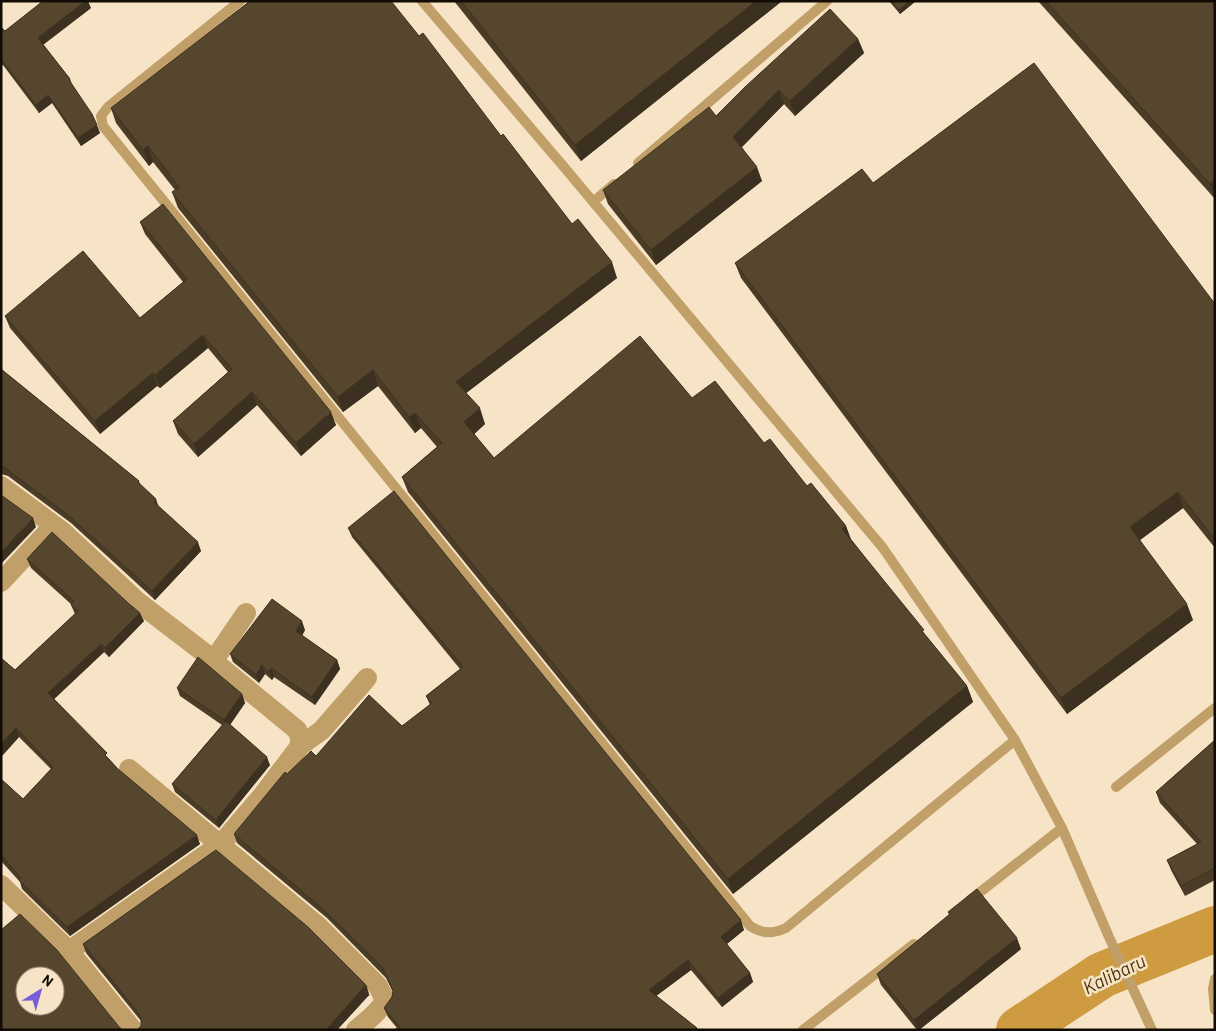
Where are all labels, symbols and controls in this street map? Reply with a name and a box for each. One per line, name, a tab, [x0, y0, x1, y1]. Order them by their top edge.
water label: Kalibaru	[1079, 949, 1149, 999]
north arrow	[15, 966, 65, 1016]
text: N	[39, 971, 57, 990]

